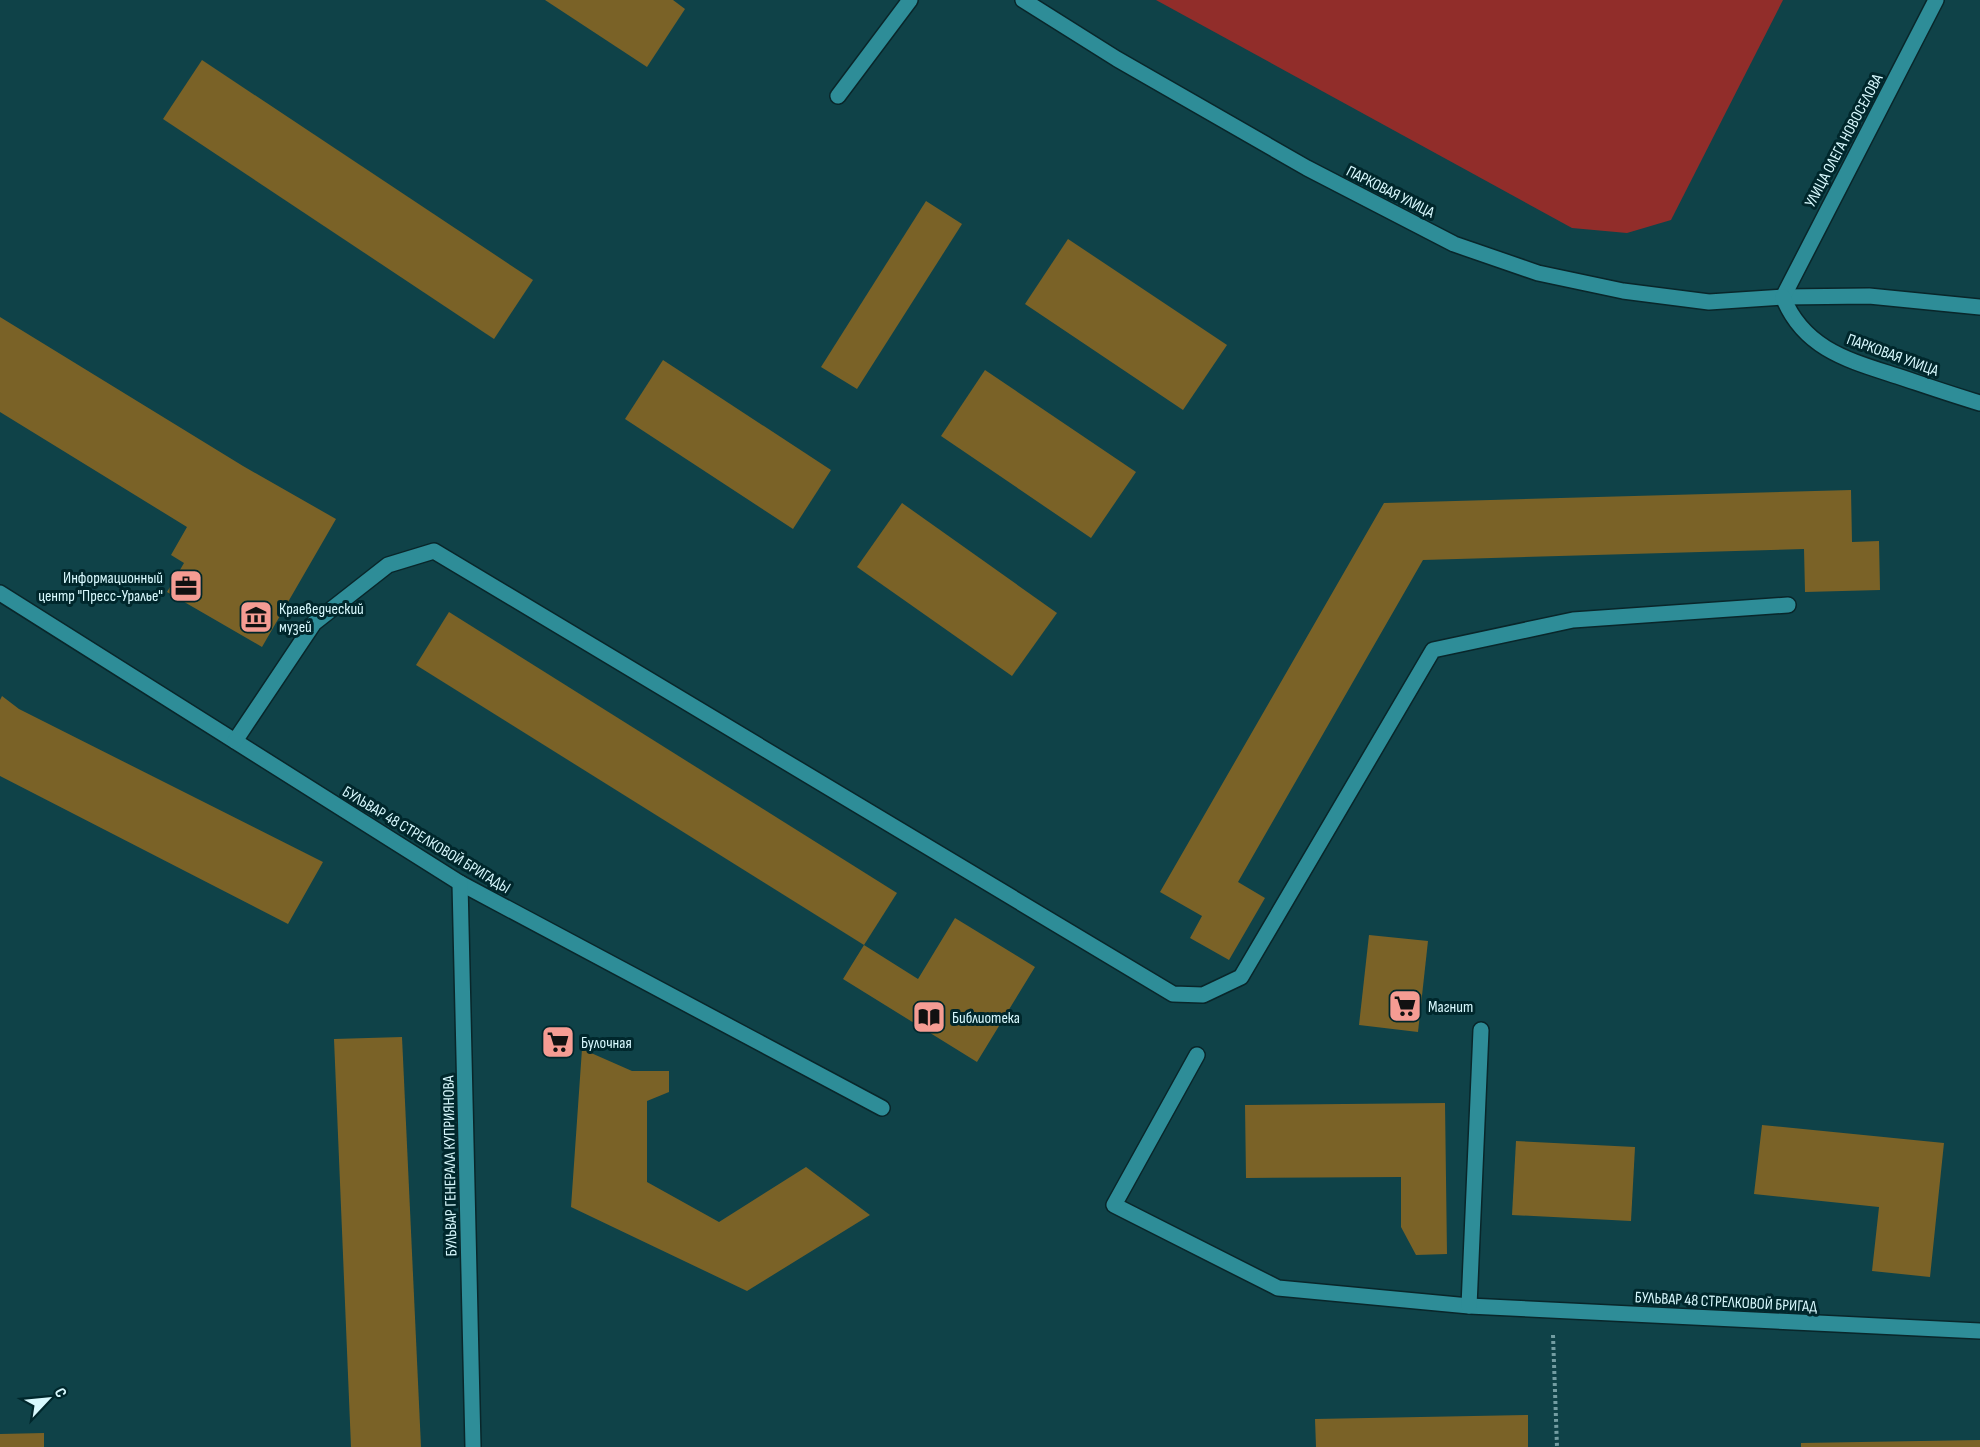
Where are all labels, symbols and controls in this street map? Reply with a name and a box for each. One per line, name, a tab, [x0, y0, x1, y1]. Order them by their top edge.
street label: УЛИЦА ОЛЕГА НОВОСЕЛОВА	[1801, 71, 1888, 211]
street label: ПАРКОВАЯ УЛИЦА	[1343, 162, 1438, 223]
street label: ПАРКОВАЯ УЛИЦА	[1844, 330, 1941, 381]
office icon: Информационный центр "Пресс-Уралье"	[168, 568, 204, 604]
place label: Информационный центр "Пресс-Уралье"	[38, 569, 163, 606]
museum icon: Краеведческий музей	[238, 599, 274, 635]
place label: Краеведческий музей	[279, 600, 364, 637]
street label: БУЛЬВАР 48 СТРЕЛКОВОЙ БРИГАДЫ	[339, 783, 514, 898]
supermarket icon: Магнит	[1387, 988, 1423, 1024]
place label: Магнит	[1428, 998, 1473, 1017]
library icon: Библиотека	[911, 999, 947, 1035]
place label: Библиотека	[952, 1009, 1020, 1028]
supermarket icon: Булочная	[540, 1024, 576, 1060]
place label: Булочная	[581, 1034, 632, 1053]
street label: БУЛЬВАР ГЕНЕРАЛА КУПРИЯНОВА	[439, 1075, 462, 1257]
street label: БУЛЬВАР 48 СТРЕЛКОВОЙ БРИГАД	[1634, 1288, 1818, 1317]
north arrow	[18, 1369, 78, 1429]
text: С	[50, 1385, 70, 1401]

